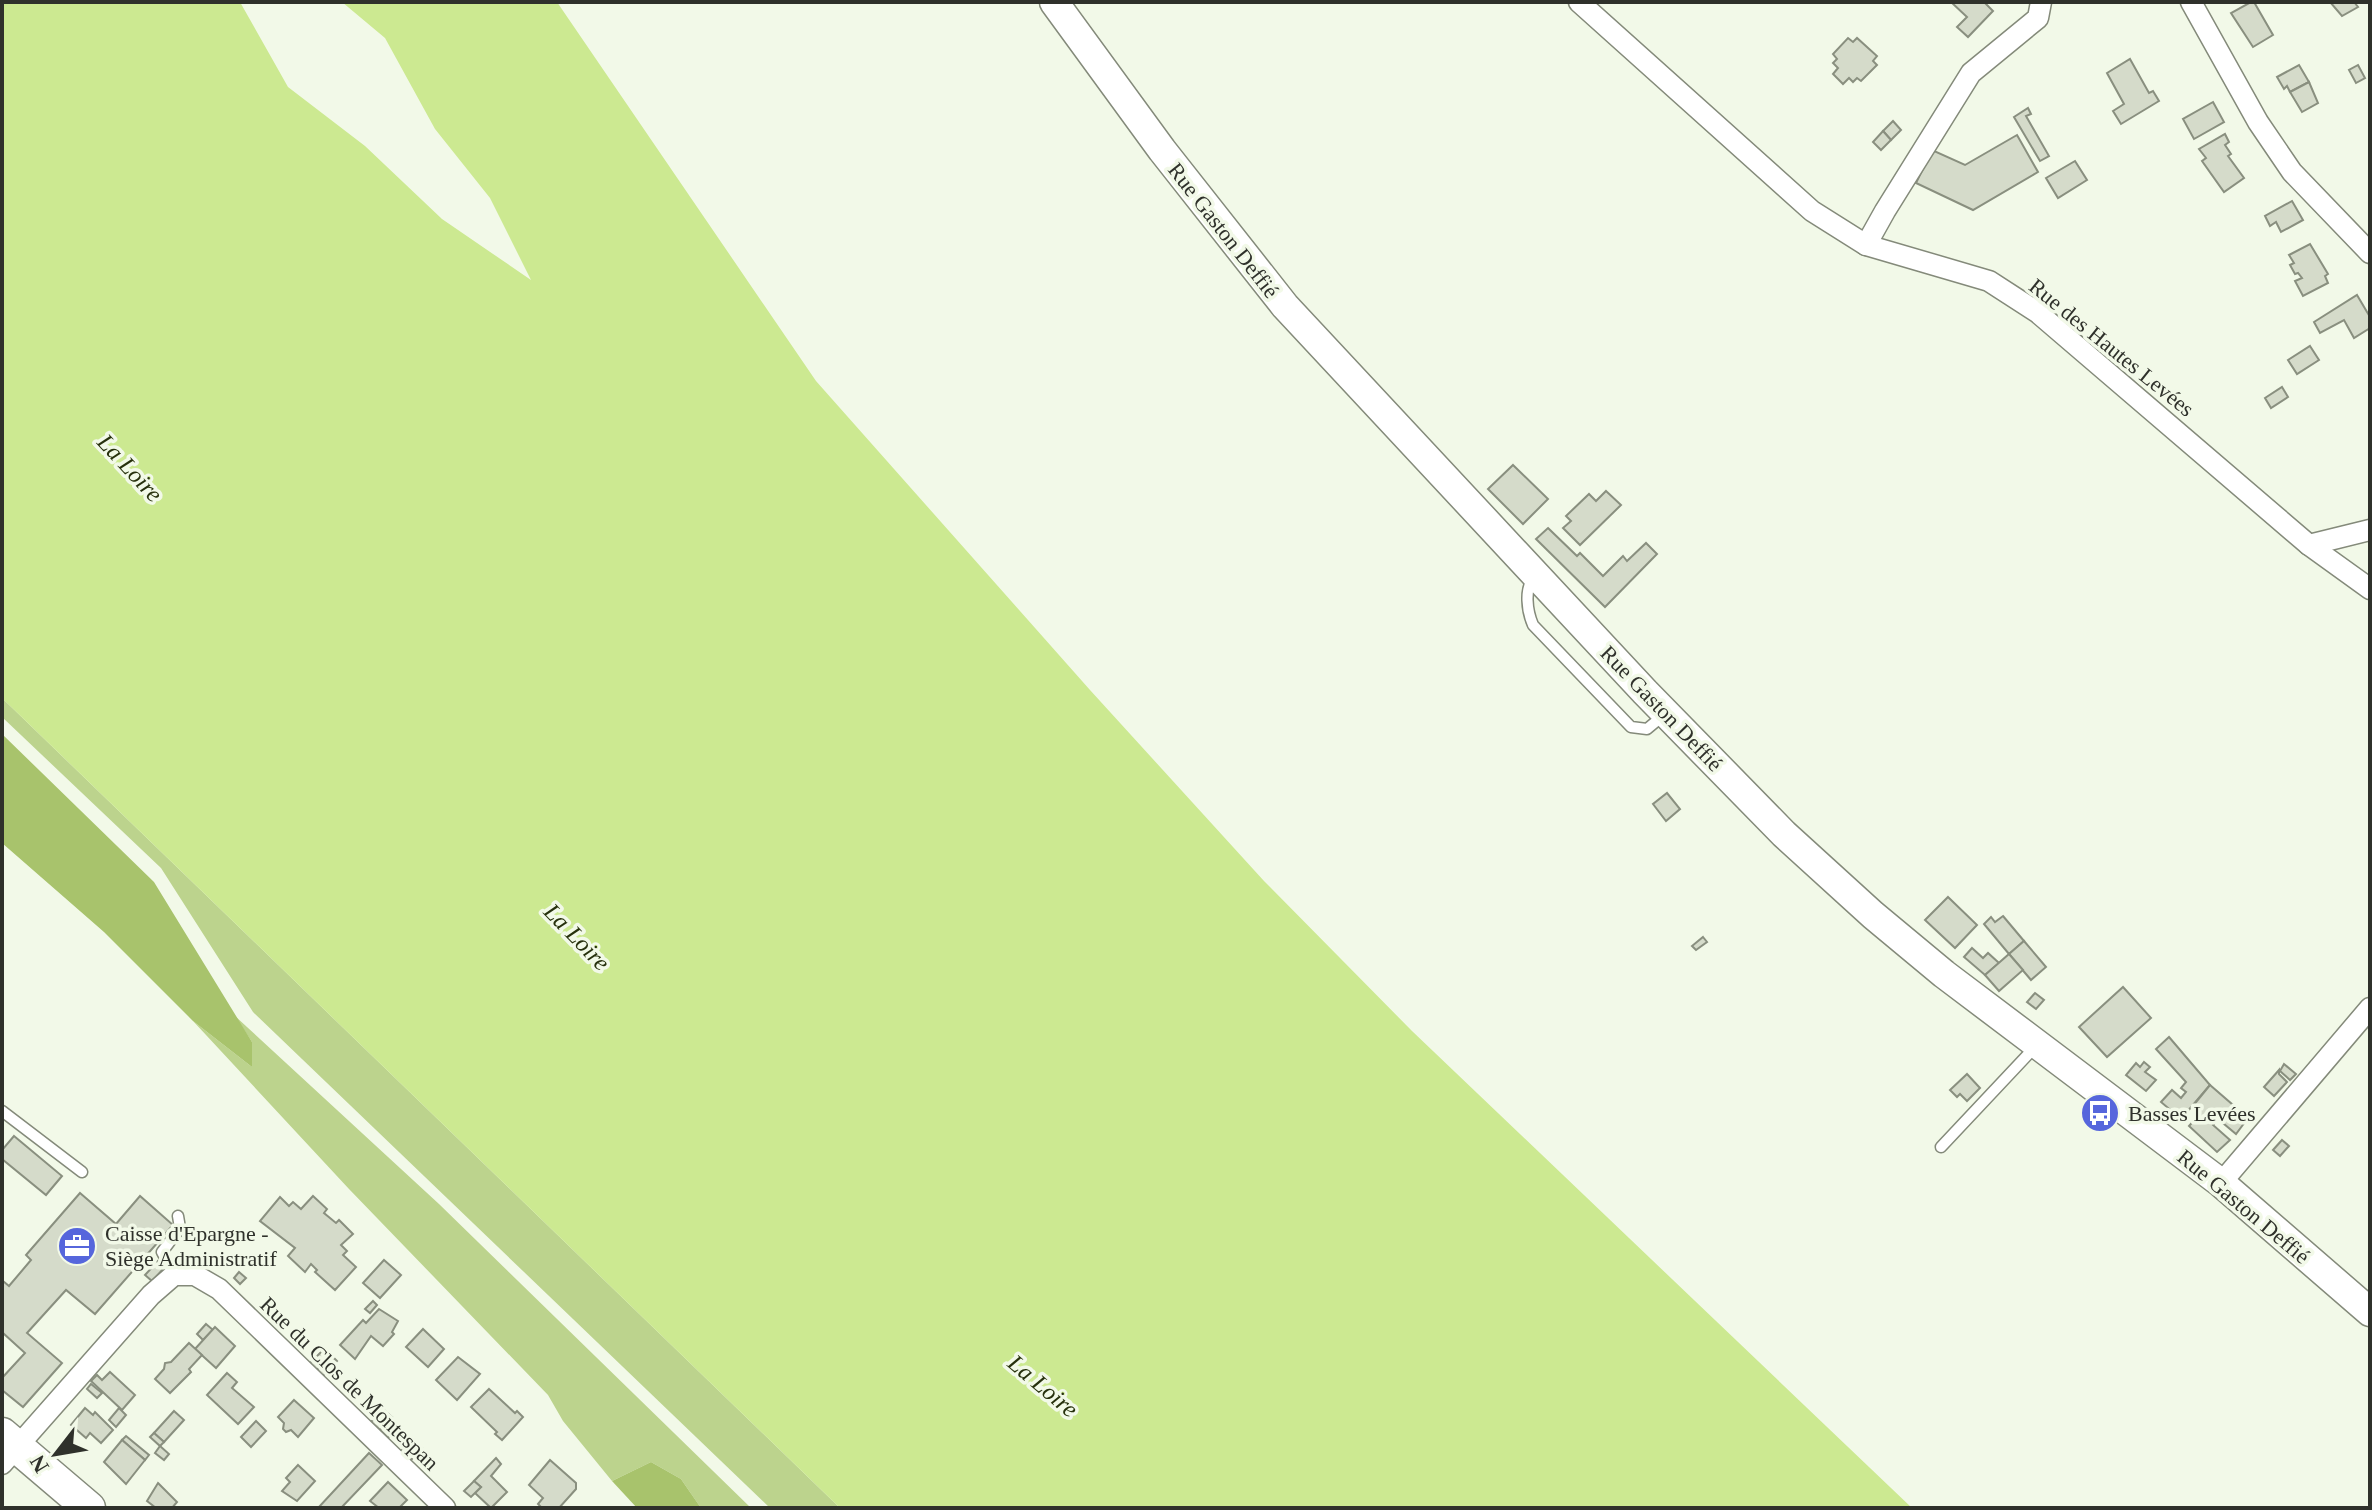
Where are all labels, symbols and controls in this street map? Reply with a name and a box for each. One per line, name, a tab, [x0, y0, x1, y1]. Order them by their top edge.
street label: Rue Gaston Deffié	[1163, 158, 1284, 303]
street label: Rue des Hautes Levées	[2024, 273, 2199, 422]
water label: La Loire	[92, 428, 168, 507]
street label: Rue Gaston Deffié	[1595, 640, 1728, 776]
water label: La Loire	[538, 898, 615, 976]
bus stop icon: Basses Levées	[2079, 1092, 2121, 1134]
place label: Basses Levées	[2128, 1101, 2256, 1126]
street label: Rue Gaston Deffié	[2173, 1144, 2315, 1269]
place label: Caisse d'Epargne - Siège Administratif	[105, 1221, 277, 1271]
office icon: Caisse d'Epargne - Siège Administratif	[56, 1225, 98, 1267]
street label: Rue du Clos de Montespan	[255, 1292, 444, 1475]
water label: La Loire	[1002, 1349, 1083, 1423]
north arrow	[16, 1414, 96, 1494]
text: N	[24, 1451, 54, 1477]

